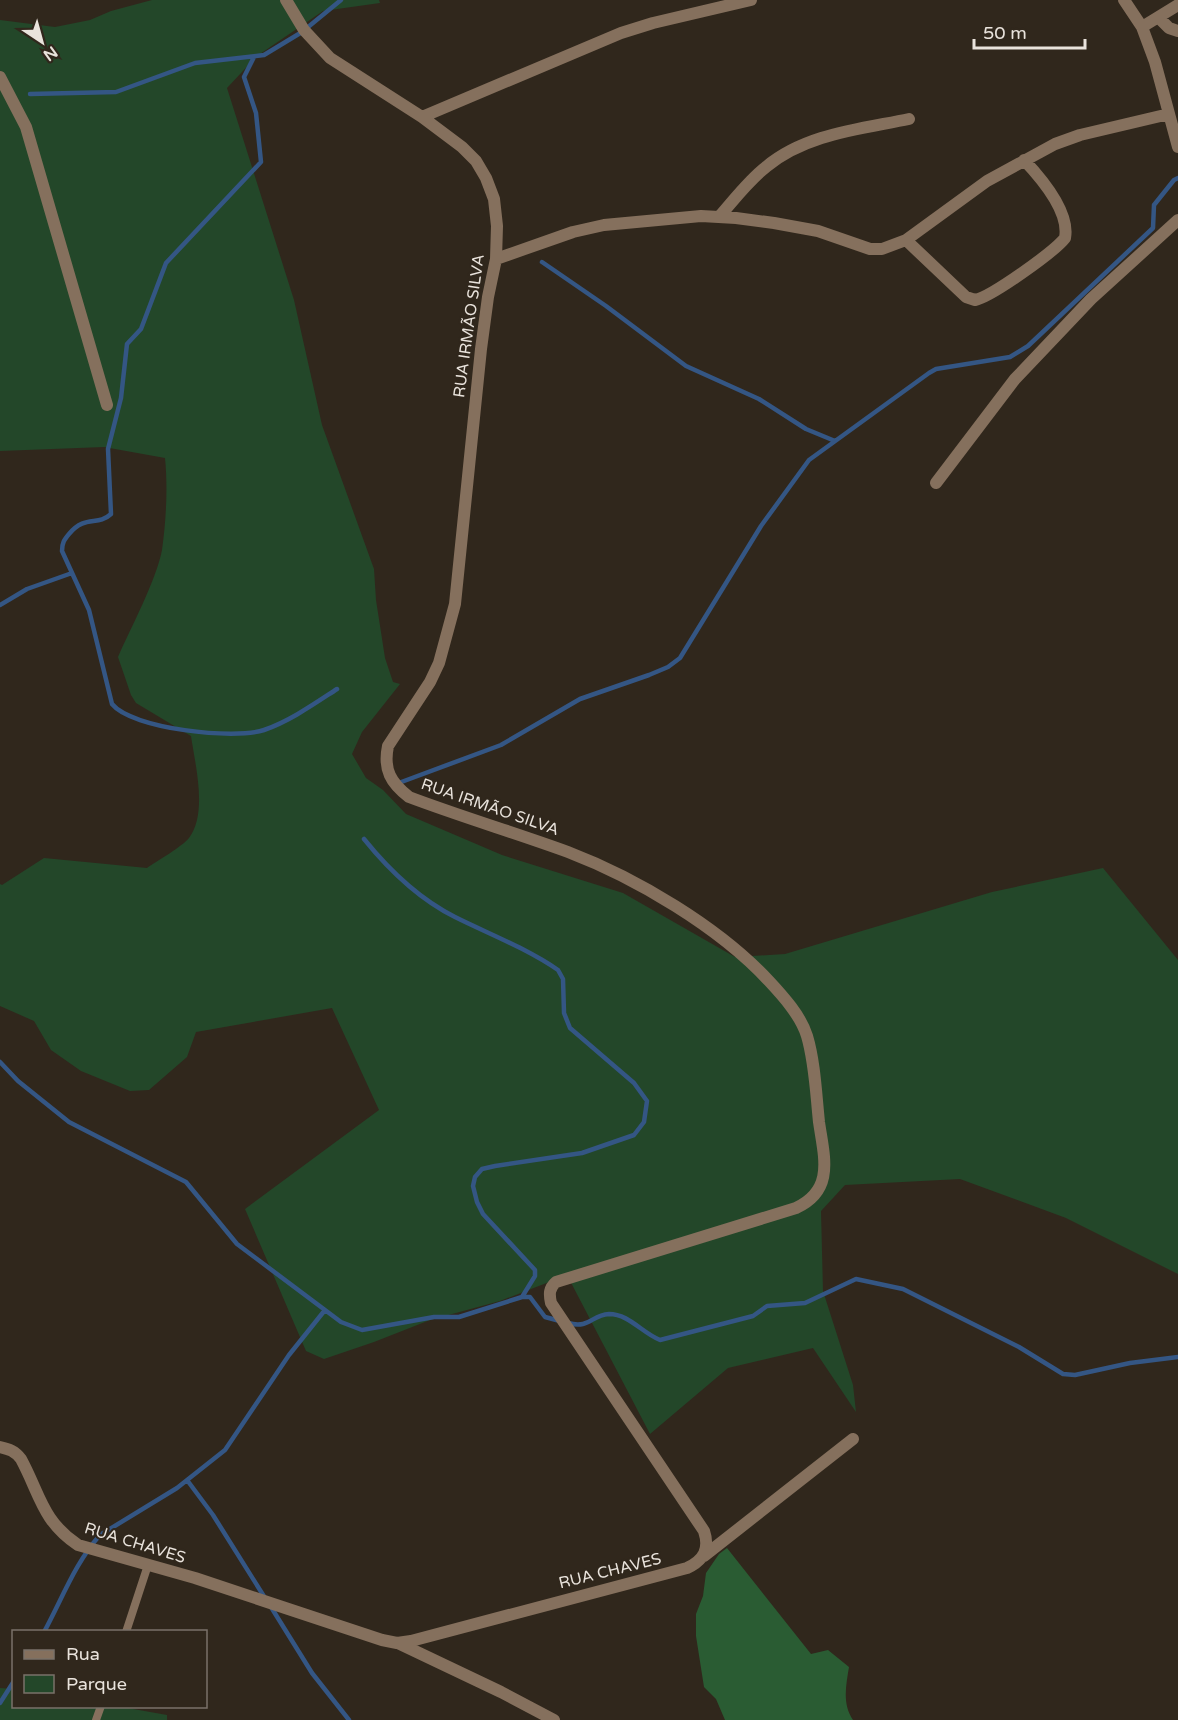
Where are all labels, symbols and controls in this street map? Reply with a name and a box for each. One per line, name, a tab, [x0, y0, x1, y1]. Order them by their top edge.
north arrow	[12, 12, 72, 72]
scale bar	[974, 12, 1085, 50]
text: 50 m	[983, 22, 1027, 44]
text: N	[39, 41, 61, 65]
street label: RUA IRMÃO SILVA	[449, 253, 489, 399]
street label: RUA IRMÃO SILVA	[418, 774, 562, 840]
street label: RUA CHAVES	[82, 1518, 188, 1568]
street label: RUA CHAVES	[557, 1549, 663, 1593]
legend	[12, 1630, 207, 1708]
text: Rua	[66, 1643, 100, 1665]
text: Parque	[66, 1673, 127, 1695]

